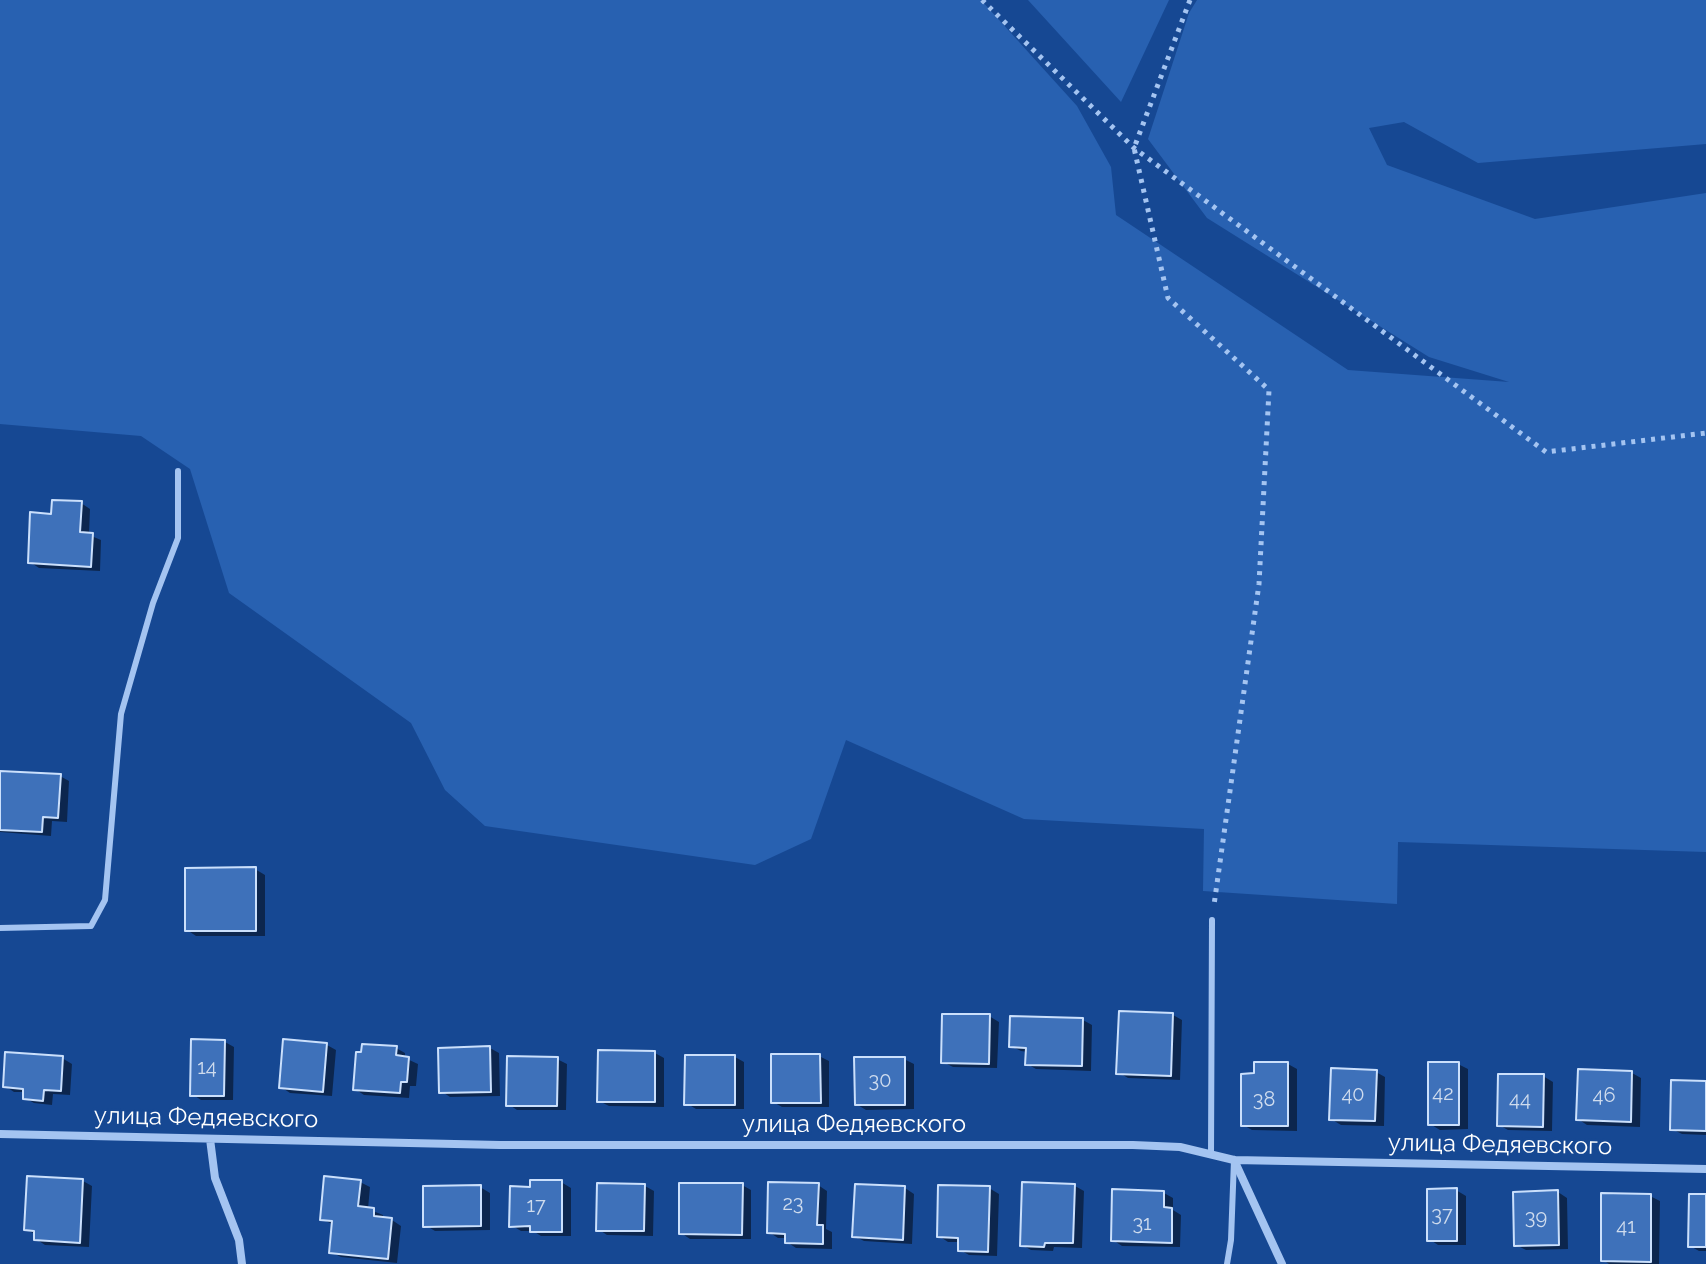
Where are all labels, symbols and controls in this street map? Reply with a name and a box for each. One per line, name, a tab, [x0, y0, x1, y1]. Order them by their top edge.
house number: 14	[197, 1056, 217, 1080]
house number: 30	[869, 1069, 891, 1093]
house number: 42	[1432, 1082, 1454, 1106]
house number: 40	[1341, 1083, 1365, 1107]
house number: 46	[1593, 1084, 1615, 1108]
house number: 38	[1253, 1088, 1275, 1112]
house number: 44	[1509, 1088, 1531, 1112]
street label: улица Федяевского	[94, 1102, 318, 1134]
street label: улица Федяевского	[742, 1111, 966, 1139]
street label: улица Федяевского	[1388, 1129, 1612, 1161]
house number: 23	[782, 1192, 804, 1216]
house number: 17	[526, 1194, 546, 1218]
house number: 37	[1431, 1203, 1453, 1227]
house number: 39	[1525, 1206, 1547, 1230]
house number: 31	[1132, 1212, 1152, 1236]
house number: 41	[1616, 1215, 1636, 1239]

